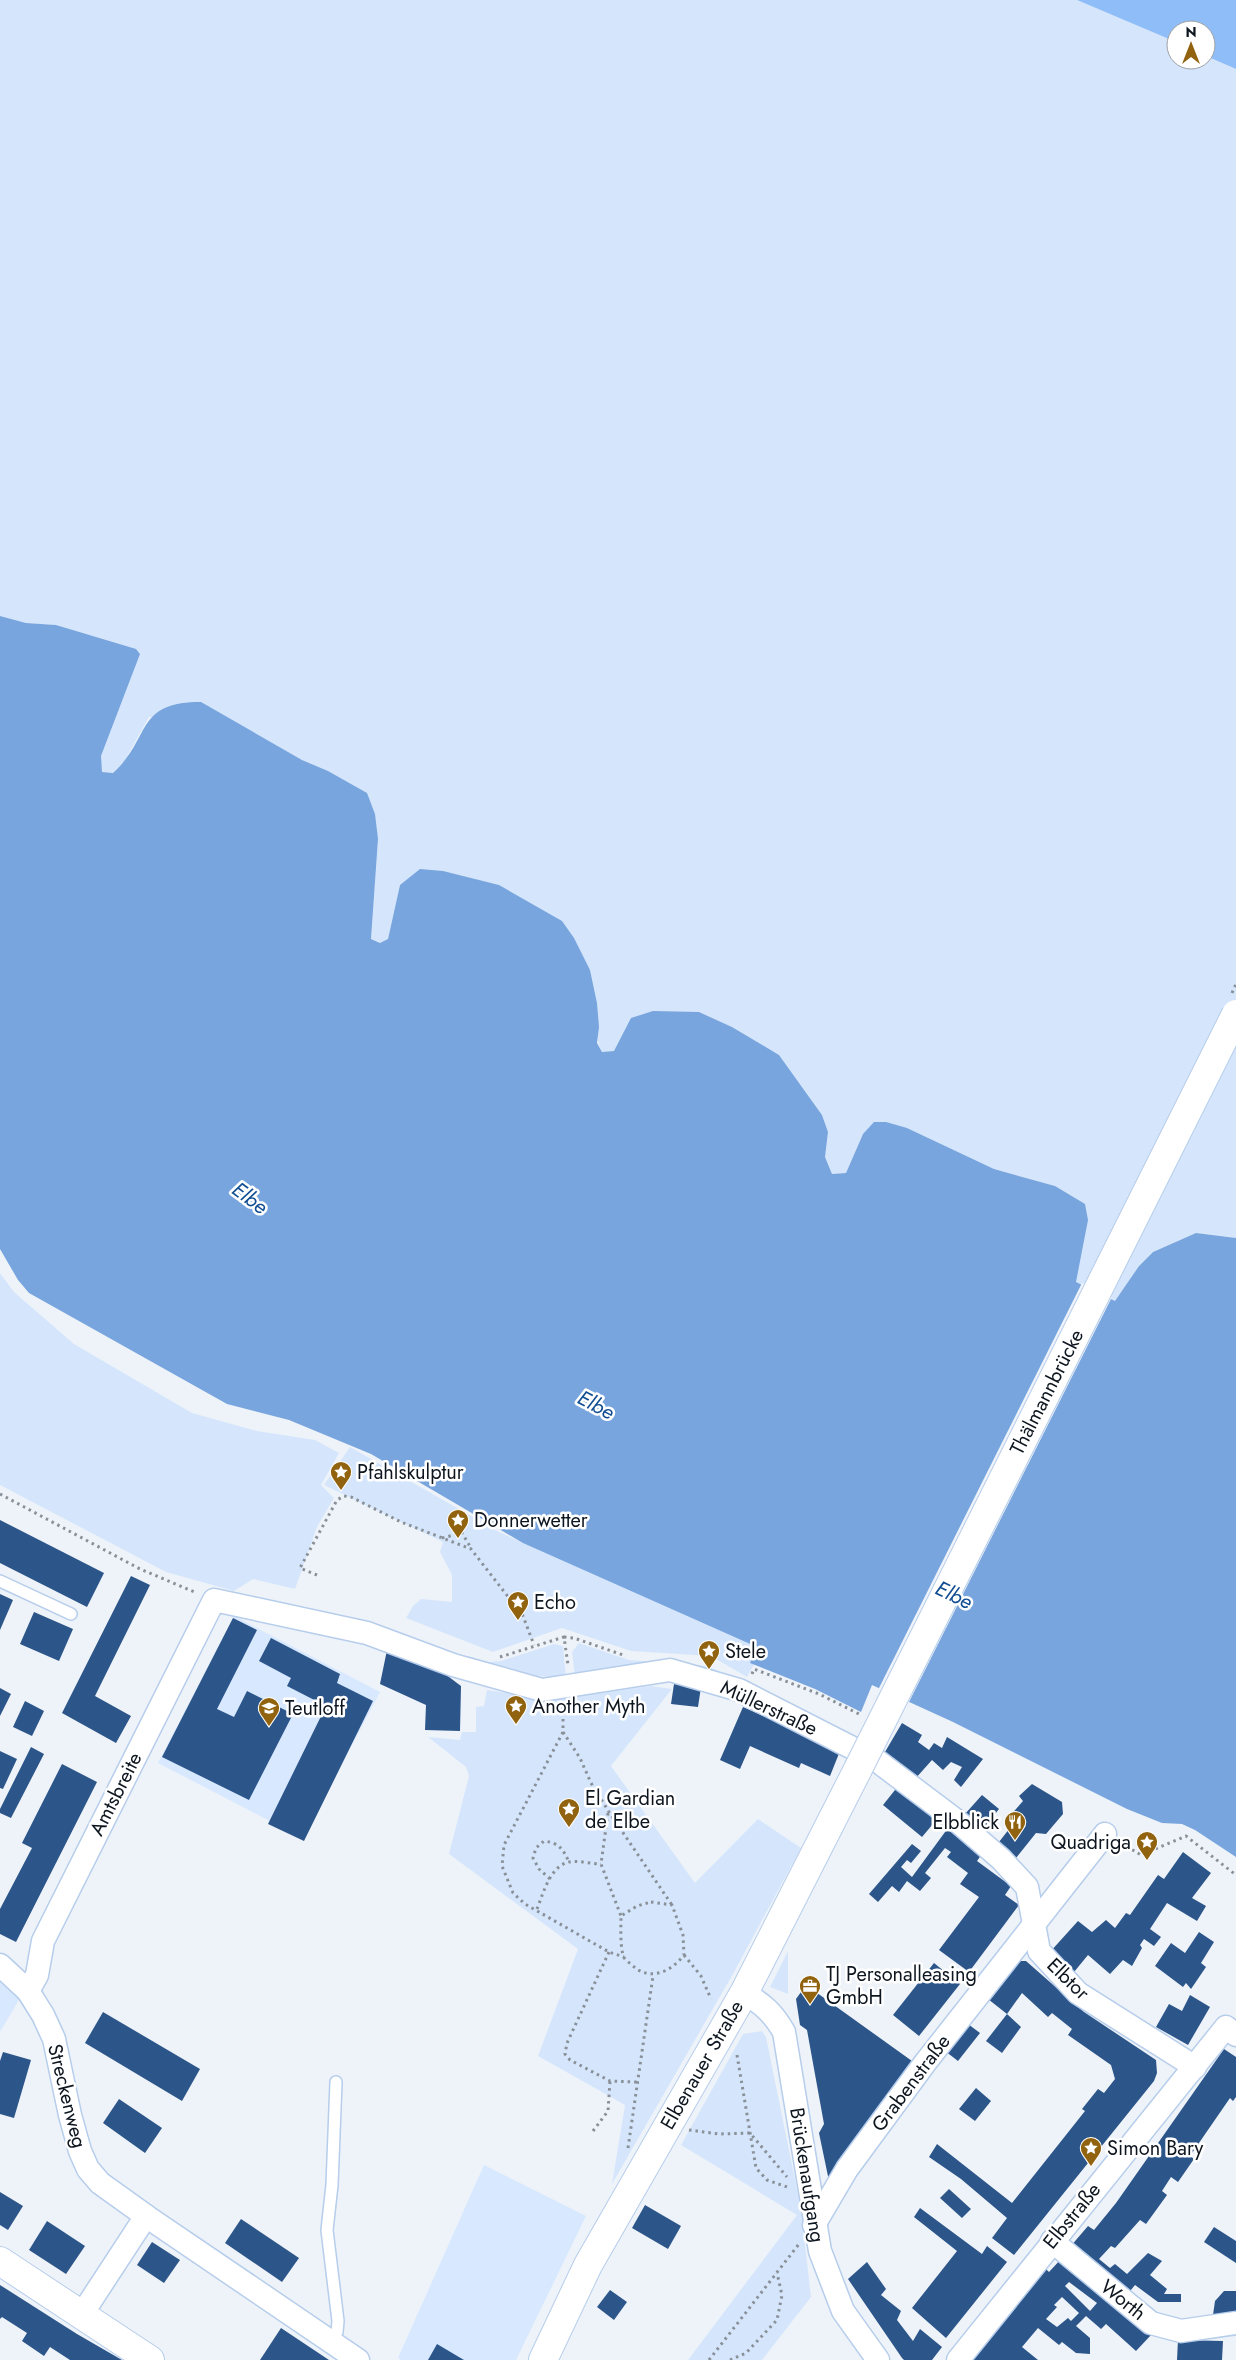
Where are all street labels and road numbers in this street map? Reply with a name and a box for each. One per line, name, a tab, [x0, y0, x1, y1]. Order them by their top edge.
street label: Thälmannbrücke	[1003, 1324, 1091, 1460]
street label: Müllerstraße	[716, 1673, 822, 1743]
street label: Amtsbreite	[83, 1747, 149, 1841]
street label: Elbtor	[1040, 1951, 1096, 2007]
street label: Elbenauer Straße	[653, 1995, 751, 2135]
street label: Grabenstraße	[865, 2028, 957, 2138]
street label: Streckenweg	[40, 2041, 94, 2151]
street label: Brückenaufgang	[782, 2105, 832, 2245]
street label: Elbstraße	[1036, 2177, 1108, 2255]
street label: Worth	[1094, 2273, 1152, 2327]

